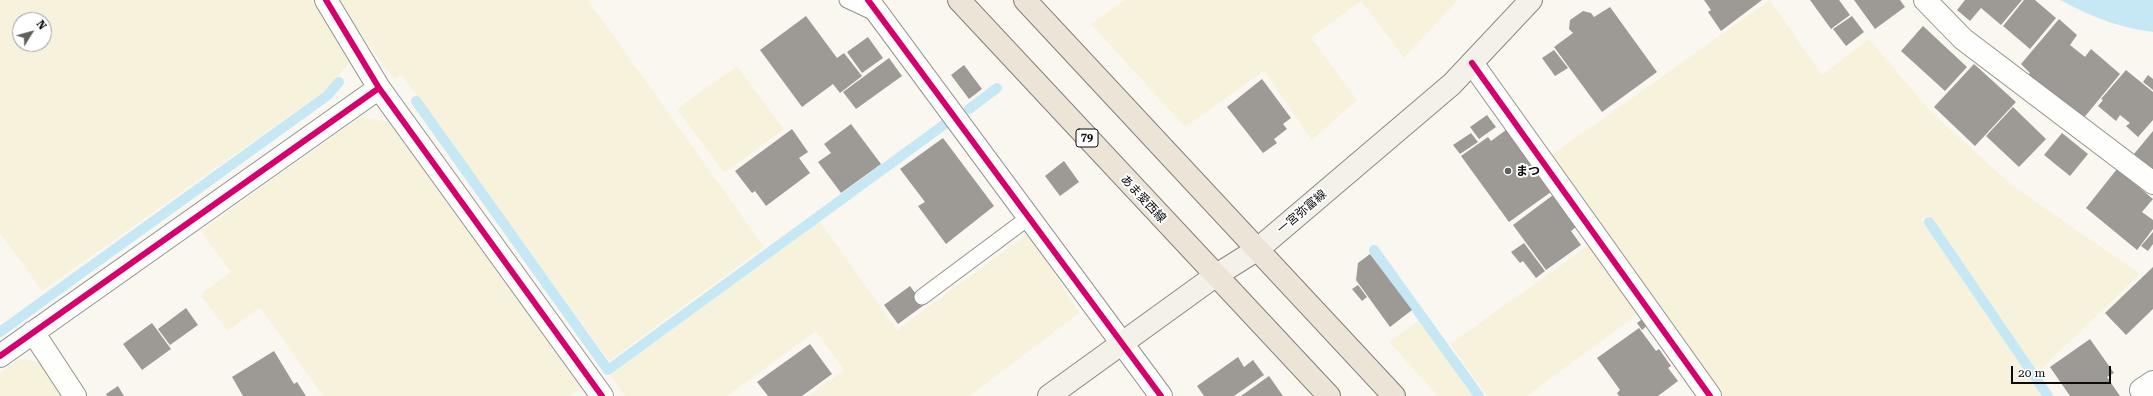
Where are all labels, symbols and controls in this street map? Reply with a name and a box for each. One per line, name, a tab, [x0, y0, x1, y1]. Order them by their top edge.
north arrow	[12, 12, 52, 52]
text: N	[33, 18, 49, 32]
road number: 79	[1076, 129, 1098, 147]
place label: まつ	[1516, 164, 1540, 178]
marker: まつ	[1503, 166, 1513, 176]
street label: あま愛西線	[1117, 172, 1169, 226]
street label: 一宮弥富線	[1274, 187, 1330, 237]
scale bar	[2013, 358, 2113, 384]
text: 20 m	[2018, 366, 2045, 380]

